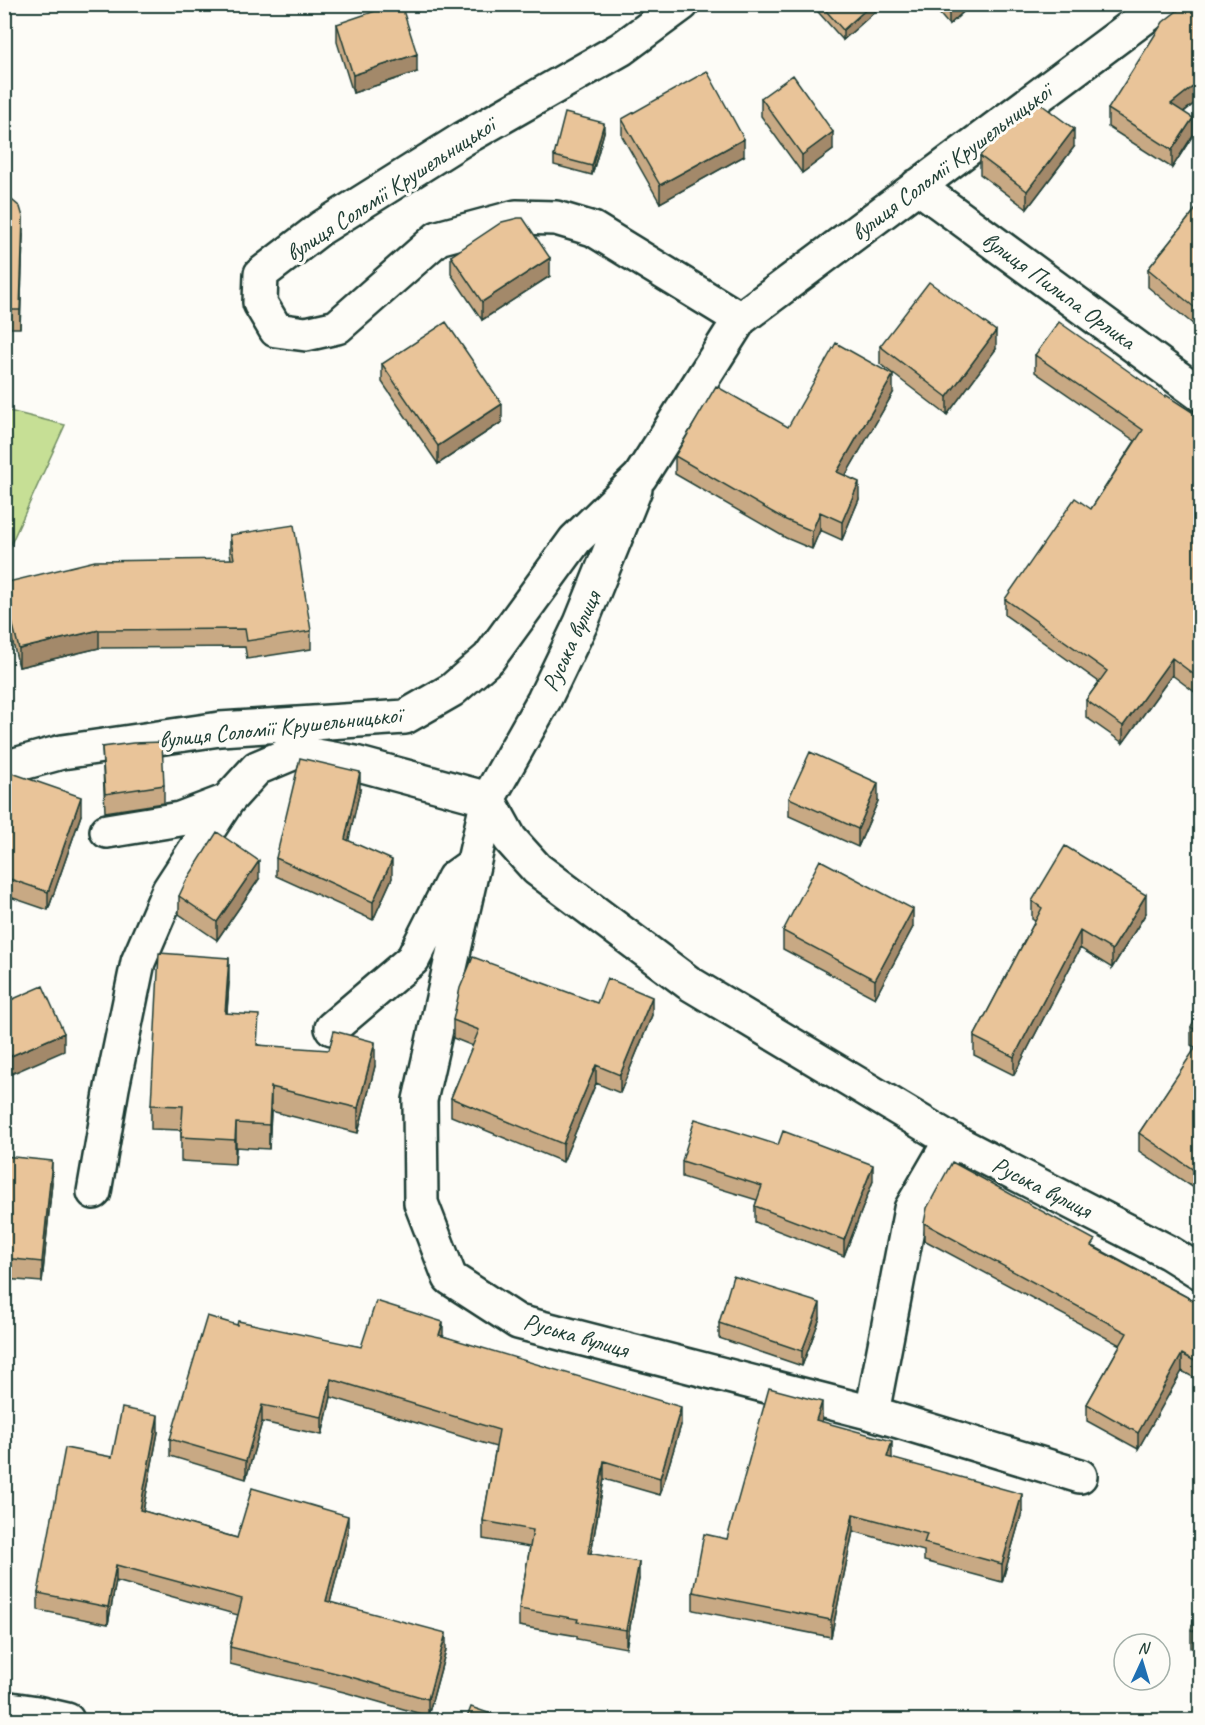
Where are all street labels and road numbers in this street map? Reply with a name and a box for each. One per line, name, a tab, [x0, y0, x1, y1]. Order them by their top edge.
street label: вулиця Соломії Крушельницької	[845, 74, 1061, 247]
street label: вулиця Соломії Крушельницької	[280, 108, 504, 268]
street label: вулиця Пилипа Орлика	[976, 224, 1143, 356]
street label: Руська вулиця	[535, 585, 608, 696]
street label: вулиця Соломії Крушельницької	[157, 699, 407, 755]
street label: Руська вулиця	[987, 1149, 1098, 1225]
street label: Руська вулиця	[520, 1306, 633, 1365]

